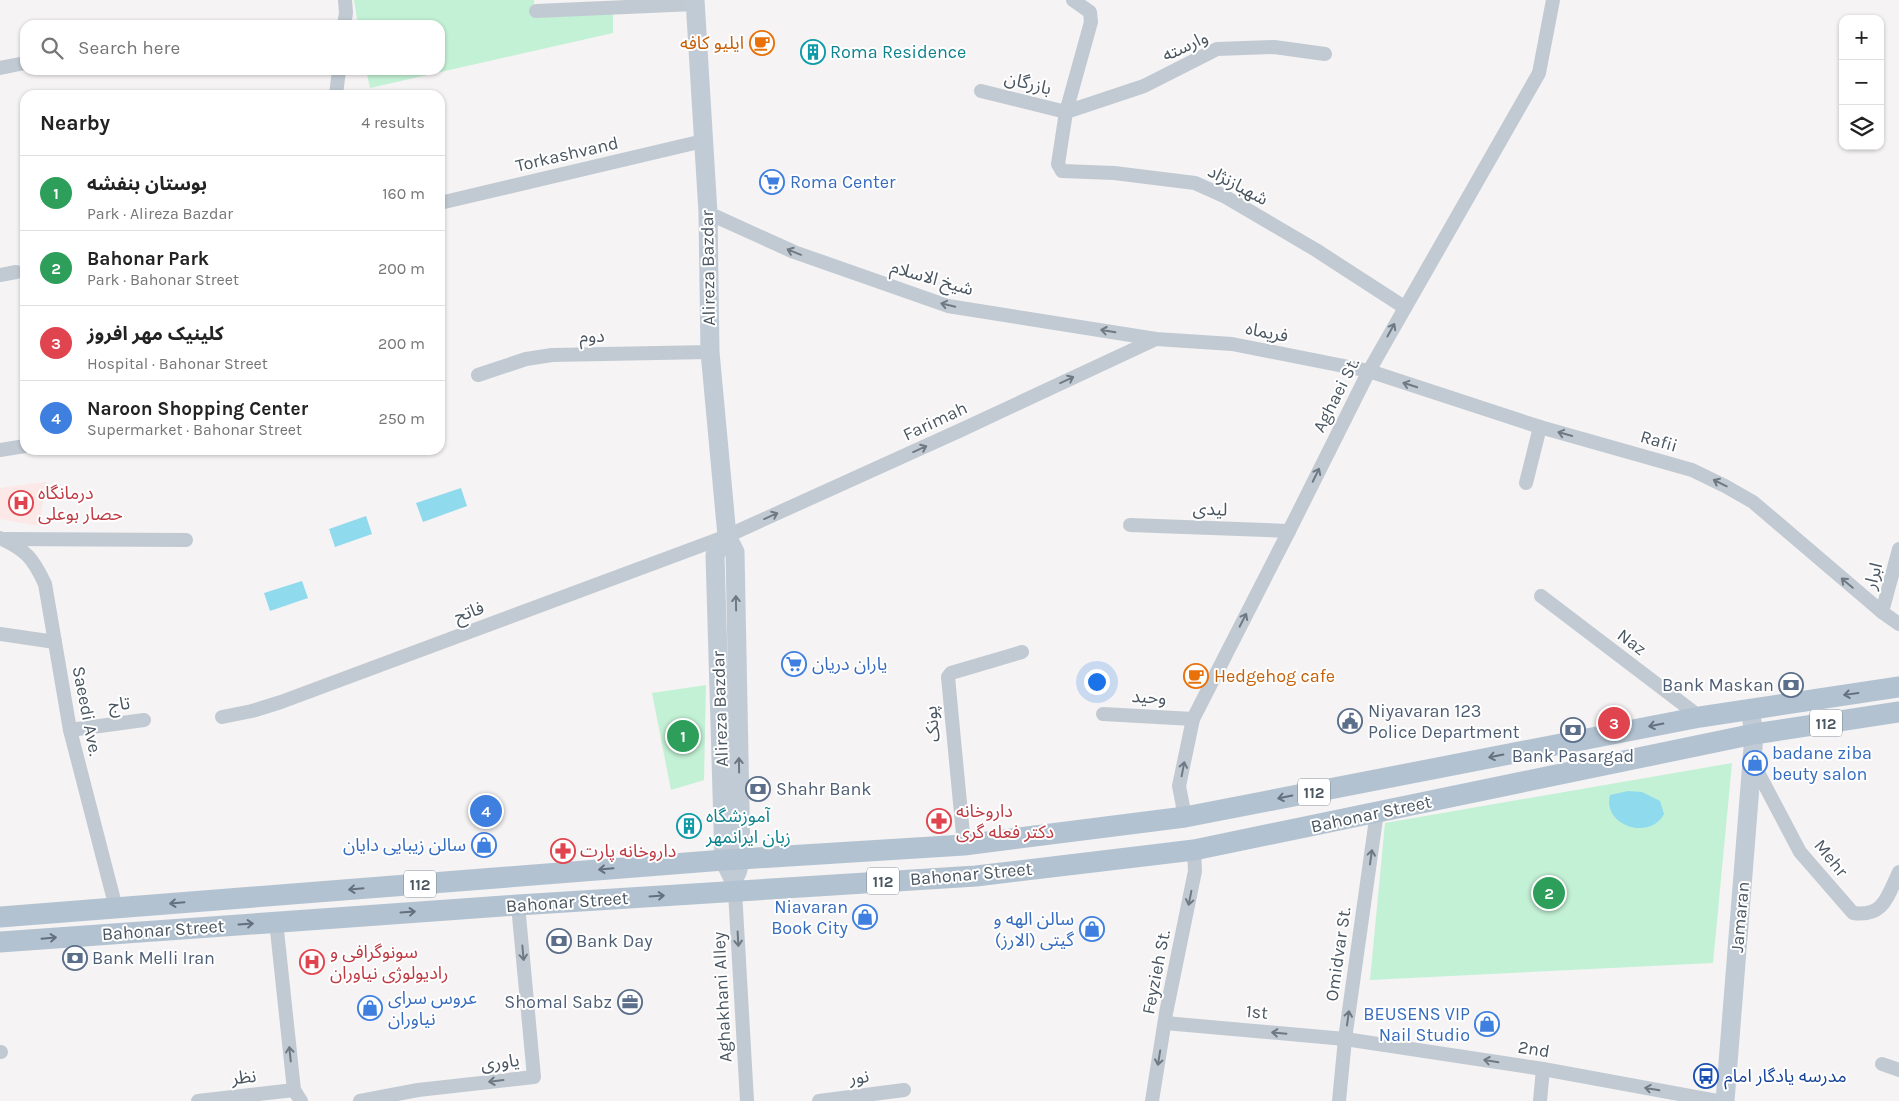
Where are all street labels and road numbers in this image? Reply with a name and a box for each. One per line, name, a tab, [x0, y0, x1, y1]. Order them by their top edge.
street label: وارسته	[1159, 26, 1211, 66]
street label: بازرگان	[1002, 67, 1054, 99]
street label: Torkashvand	[513, 131, 621, 177]
street label: شهبازنژاد	[1204, 160, 1272, 210]
street label: Alireza Bazdar	[696, 209, 720, 326]
street label: شیخ الاسلام	[887, 256, 976, 303]
street label: فریماه	[1244, 317, 1290, 347]
street label: دوم	[579, 325, 605, 350]
street label: Aghaei St.	[1308, 354, 1364, 436]
street label: Farimah	[899, 397, 971, 445]
street label: Rafii	[1638, 425, 1680, 457]
street label: لیدی	[1192, 497, 1228, 521]
street label: ابرار	[1859, 560, 1887, 593]
street label: فاتح	[451, 596, 488, 629]
street label: Naz	[1613, 624, 1651, 660]
street label: Alireza Bazdar	[707, 650, 733, 767]
street label: Saeedi Ave.	[68, 664, 106, 758]
street label: وحید	[1131, 685, 1167, 709]
street label: تاج	[107, 692, 132, 718]
street label: پونک	[919, 705, 945, 743]
road number: 112	[1810, 710, 1842, 736]
road number: 112	[1298, 779, 1330, 806]
street label: Bahonar Street	[1309, 790, 1434, 838]
street label: Mehr	[1809, 835, 1853, 882]
street label: Bahonar Street	[909, 858, 1033, 890]
road number: 112	[867, 868, 899, 894]
road number: 112	[404, 871, 436, 898]
street label: Jamaran	[1726, 881, 1754, 953]
street label: Bahonar Street	[505, 887, 629, 917]
street label: Omidvar St.	[1320, 905, 1356, 1003]
street label: Bahonar Street	[101, 915, 225, 945]
street label: Feyzieh St.	[1137, 928, 1175, 1016]
street label: Aghakhani Alley	[708, 931, 736, 1063]
street label: 1st	[1245, 1000, 1269, 1024]
street label: 2nd	[1516, 1036, 1552, 1062]
street label: یاوری	[479, 1049, 521, 1075]
street label: نظر	[230, 1065, 257, 1089]
street label: نور	[847, 1065, 870, 1089]

